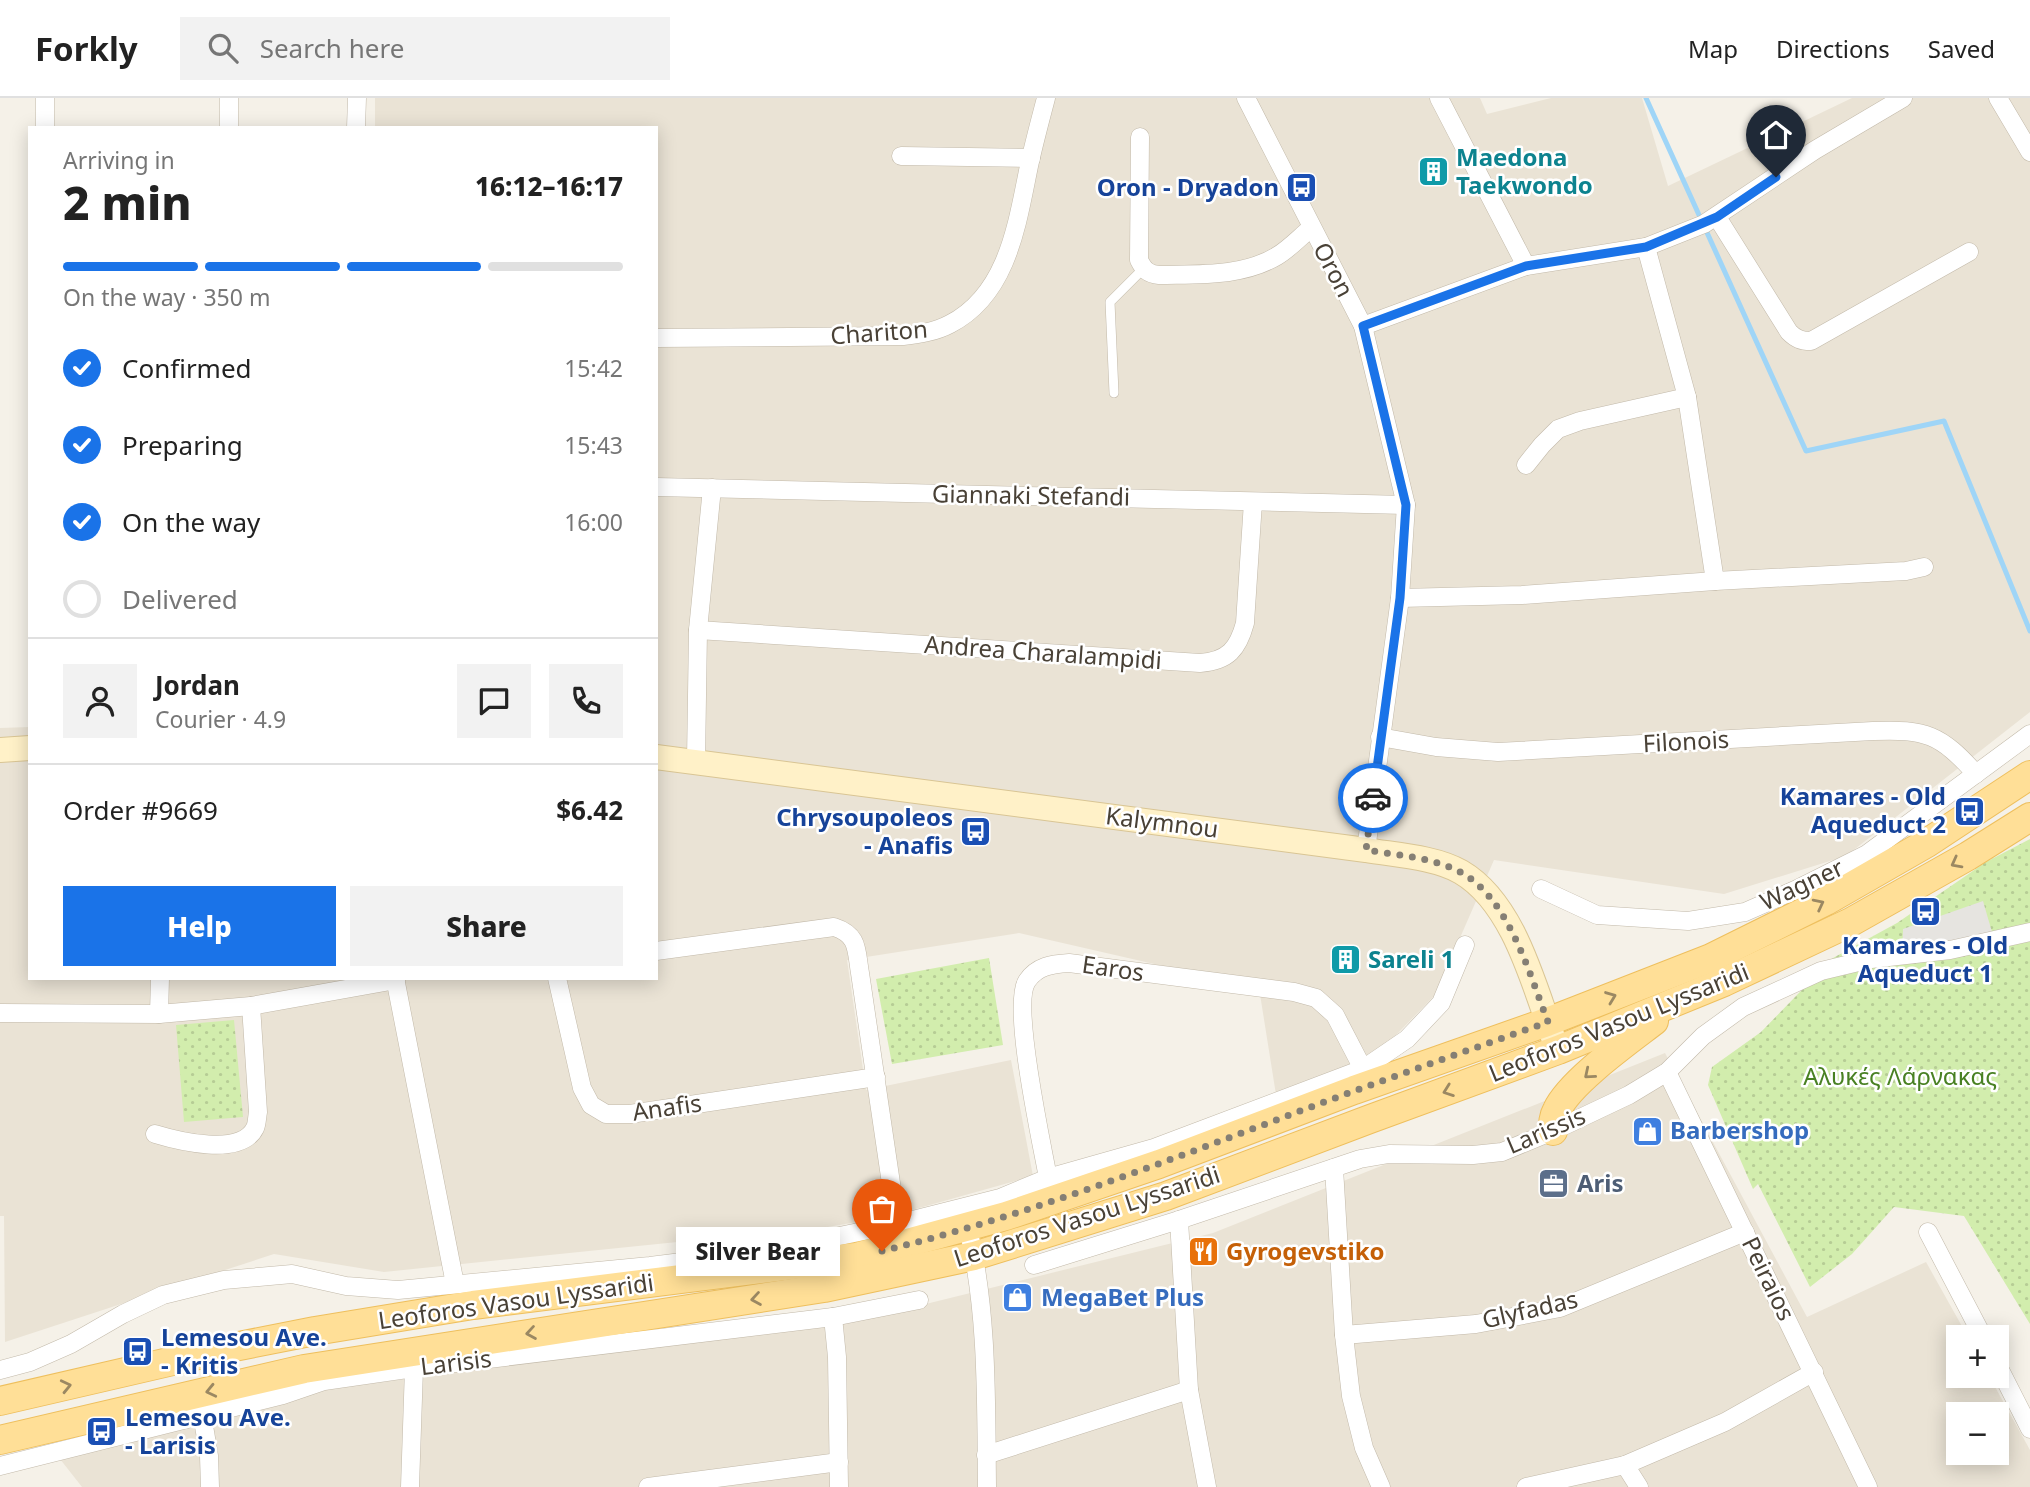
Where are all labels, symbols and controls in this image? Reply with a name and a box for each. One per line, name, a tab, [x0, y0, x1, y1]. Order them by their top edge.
search box	[180, 17, 670, 80]
text: Forkly	[35, 26, 138, 71]
icon: search	[204, 29, 242, 67]
text: Search here	[260, 30, 404, 66]
text: Map	[1688, 32, 1738, 65]
text: Directions	[1776, 32, 1890, 65]
text: Saved	[1928, 32, 1995, 65]
pin	[1746, 105, 1806, 177]
icon: home	[1757, 116, 1795, 154]
place label: Maedona Taekwondo	[1456, 140, 1593, 201]
text: Arriving in	[63, 144, 175, 176]
building icon: Maedona Taekwondo	[1416, 155, 1450, 189]
text: 16:12–16:17	[475, 168, 623, 204]
place label: Oron - Dryadon	[1097, 170, 1279, 203]
text: 2 min	[63, 171, 192, 233]
bus stop icon: Oron - Dryadon	[1285, 171, 1319, 205]
street label: Oron	[1306, 236, 1362, 302]
text: On the way · 350 m	[63, 281, 270, 313]
street label: Chariton	[829, 312, 929, 351]
icon: check	[63, 349, 101, 387]
text: Confirmed	[122, 350, 252, 386]
text: 15:42	[564, 352, 623, 384]
icon: check	[63, 426, 101, 464]
text: Preparing	[122, 427, 243, 463]
text: 15:43	[564, 429, 623, 461]
street label: Giannaki Stefandi	[932, 476, 1130, 513]
icon: check	[63, 503, 101, 541]
text: On the way	[122, 504, 260, 540]
text: 16:00	[564, 506, 623, 538]
text: Delivered	[122, 581, 238, 617]
street label: Andrea Charalampidi	[923, 627, 1163, 676]
button: person	[63, 664, 137, 738]
button: chat	[457, 664, 531, 738]
button: phone	[549, 664, 623, 738]
text: Jordan	[155, 667, 240, 703]
text: Courier · 4.9	[155, 703, 286, 735]
street label: Filonois	[1642, 722, 1730, 759]
courier	[1338, 763, 1408, 833]
icon: car	[1354, 779, 1392, 817]
place label: Kamares - Old Aqueduct 2	[1780, 779, 1946, 840]
text: Order #9669	[63, 792, 218, 828]
text: $6.42	[556, 792, 623, 828]
bus stop icon: Kamares - Old Aqueduct 2	[1952, 794, 1986, 828]
street label: Kalymnou	[1104, 798, 1220, 845]
place label: Chrysoupoleos - Anafis	[776, 800, 953, 861]
bus stop icon: Chrysoupoleos - Anafis	[959, 815, 993, 849]
street label: Wagner	[1754, 850, 1848, 917]
one-way arrow	[1951, 855, 1964, 868]
button: Help	[63, 886, 336, 966]
button: Share	[350, 886, 623, 966]
bus stop icon: Kamares - Old Aqueduct 1	[1908, 895, 1942, 929]
one-way arrow	[1812, 899, 1824, 913]
place label: Kamares - Old Aqueduct 1	[1842, 928, 2008, 989]
place label: Sareli 1	[1368, 942, 1454, 975]
building icon: Sareli 1	[1328, 943, 1362, 977]
street label: Earos	[1080, 947, 1146, 988]
street label: Leoforos Vasou Lyssaridi	[1483, 954, 1753, 1089]
one-way arrow	[1604, 991, 1616, 1005]
park label: Αλυκές Λάρνακας	[1803, 1059, 1997, 1092]
one-way arrow	[1585, 1066, 1598, 1078]
one-way arrow	[1443, 1083, 1455, 1097]
street label: Anafis	[630, 1085, 704, 1128]
street label: Larissis	[1501, 1098, 1590, 1161]
place label: Barbershop	[1670, 1113, 1809, 1146]
shop icon: Barbershop	[1630, 1114, 1664, 1148]
street label: Leoforos Vasou Lyssaridi	[949, 1157, 1224, 1274]
place label: Aris	[1577, 1166, 1624, 1199]
office icon: Aris	[1537, 1167, 1571, 1201]
pin	[852, 1179, 912, 1251]
icon: bag	[863, 1190, 901, 1228]
callout: Silver Bear	[676, 1226, 840, 1276]
street label: Peiraios	[1735, 1231, 1804, 1326]
place label: Gyrogevstiko	[1226, 1234, 1385, 1267]
text: Silver Bear	[695, 1235, 821, 1267]
restaurant icon: Gyrogevstiko	[1186, 1235, 1220, 1269]
street label: Leoforos Vasou Lyssaridi	[376, 1265, 656, 1336]
place label: MegaBet Plus	[1041, 1280, 1204, 1313]
shop icon: MegaBet Plus	[1001, 1281, 1035, 1315]
street label: Glyfadas	[1479, 1282, 1581, 1336]
one-way arrow	[750, 1291, 762, 1306]
place label: Lemesou Ave. - Kritis	[161, 1320, 327, 1381]
one-way arrow	[525, 1325, 537, 1340]
map controls	[1946, 1325, 2009, 1465]
button: +	[1946, 1325, 2009, 1388]
bus stop icon: Lemesou Ave. - Kritis	[121, 1335, 155, 1369]
street label: Larisis	[418, 1341, 493, 1382]
one-way arrow	[60, 1380, 72, 1394]
one-way arrow	[205, 1382, 217, 1397]
place label: Lemesou Ave. - Larisis	[125, 1400, 291, 1461]
button: −	[1946, 1402, 2009, 1465]
bus stop icon: Lemesou Ave. - Larisis	[85, 1415, 119, 1449]

